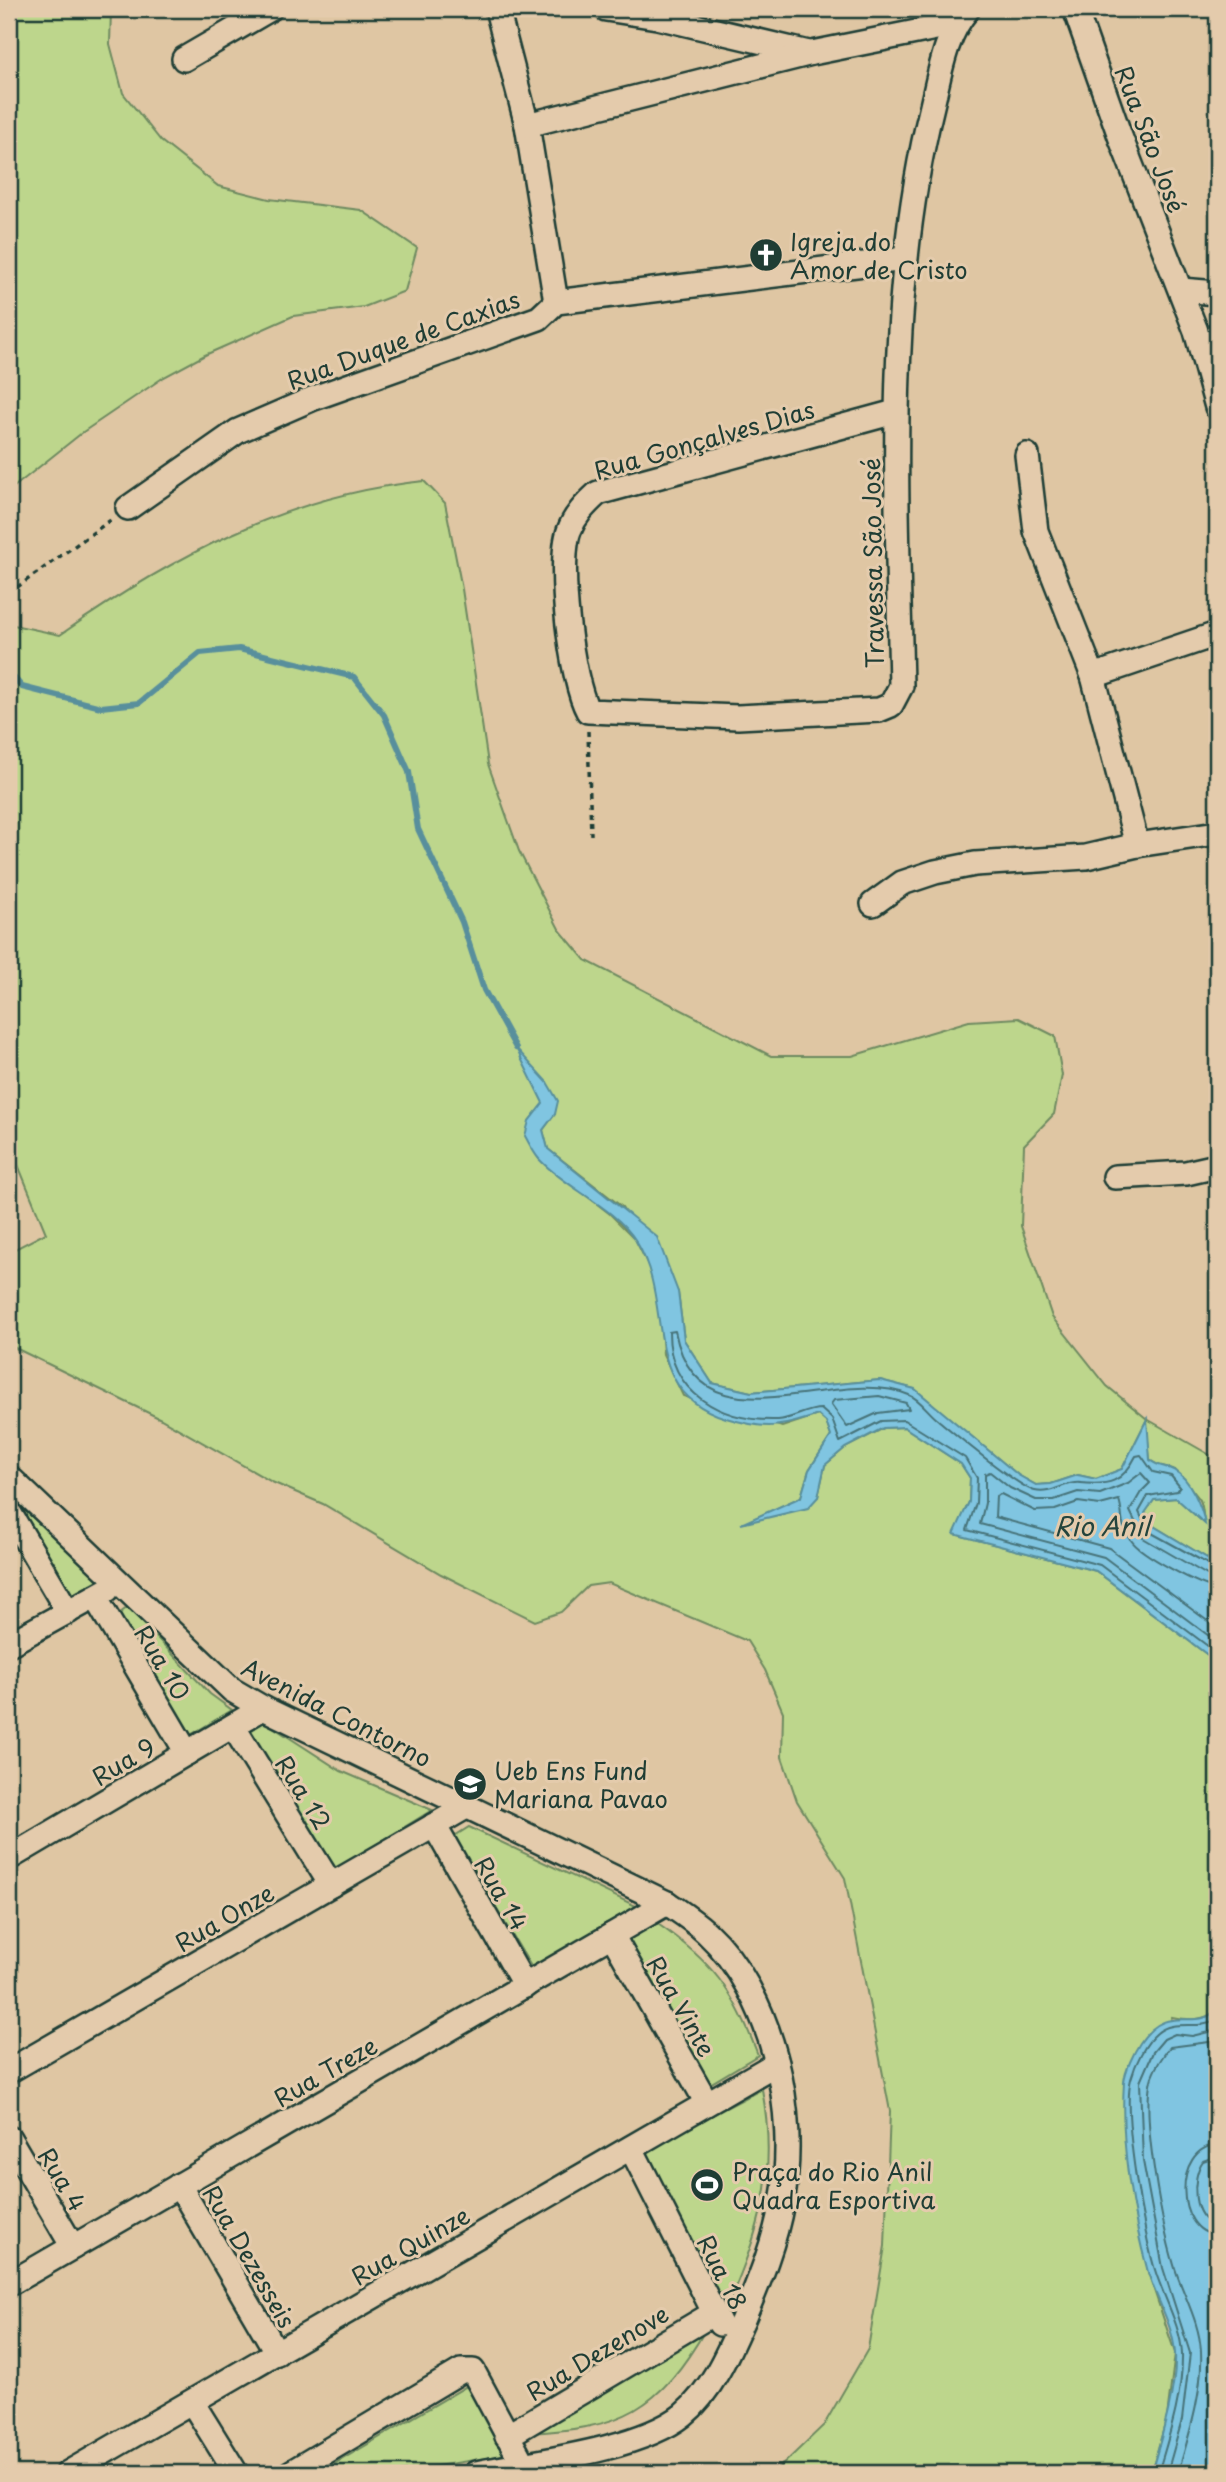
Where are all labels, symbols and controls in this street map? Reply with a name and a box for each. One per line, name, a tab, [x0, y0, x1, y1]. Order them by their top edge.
street label: Rua São José	[1106, 60, 1196, 218]
place label: Igreja do Amor de Cristo	[790, 223, 968, 287]
church icon: Igreja do Amor de Cristo	[747, 236, 785, 274]
street label: Rua Duque de Caxias	[282, 280, 524, 398]
street label: Rua Gonçalves Dias	[589, 390, 819, 488]
street label: Travessa São José	[852, 458, 892, 668]
water label: Rio Anil	[1054, 1506, 1154, 1545]
street label: Rua 10	[126, 1618, 200, 1706]
street label: Avenida Contorno	[236, 1649, 438, 1775]
street label: Rua 9	[85, 1728, 161, 1794]
street label: Rua 12	[267, 1748, 341, 1836]
place label: Ueb Ens Fund Mariana Pavao	[494, 1752, 668, 1816]
school or university icon: Ueb Ens Fund Mariana Pavao	[451, 1765, 489, 1803]
street label: Rua 14	[466, 1849, 538, 1937]
street label: Rua Onze	[168, 1874, 280, 1960]
street label: Rua Vinte	[639, 1949, 725, 2063]
street label: Rua Treze	[266, 2027, 384, 2115]
street label: Rua 4	[30, 2140, 96, 2218]
place label: Praça do Rio Anil Quadra Esportiva	[732, 2153, 935, 2217]
sports icon: Praça do Rio Anil Quadra Esportiva	[688, 2166, 726, 2204]
street label: Rua Dezesseis	[195, 2178, 306, 2334]
street label: Rua Quinze	[344, 2197, 476, 2293]
street label: Rua 18	[689, 2228, 757, 2316]
street label: Rua Dezenove	[519, 2295, 675, 2409]

